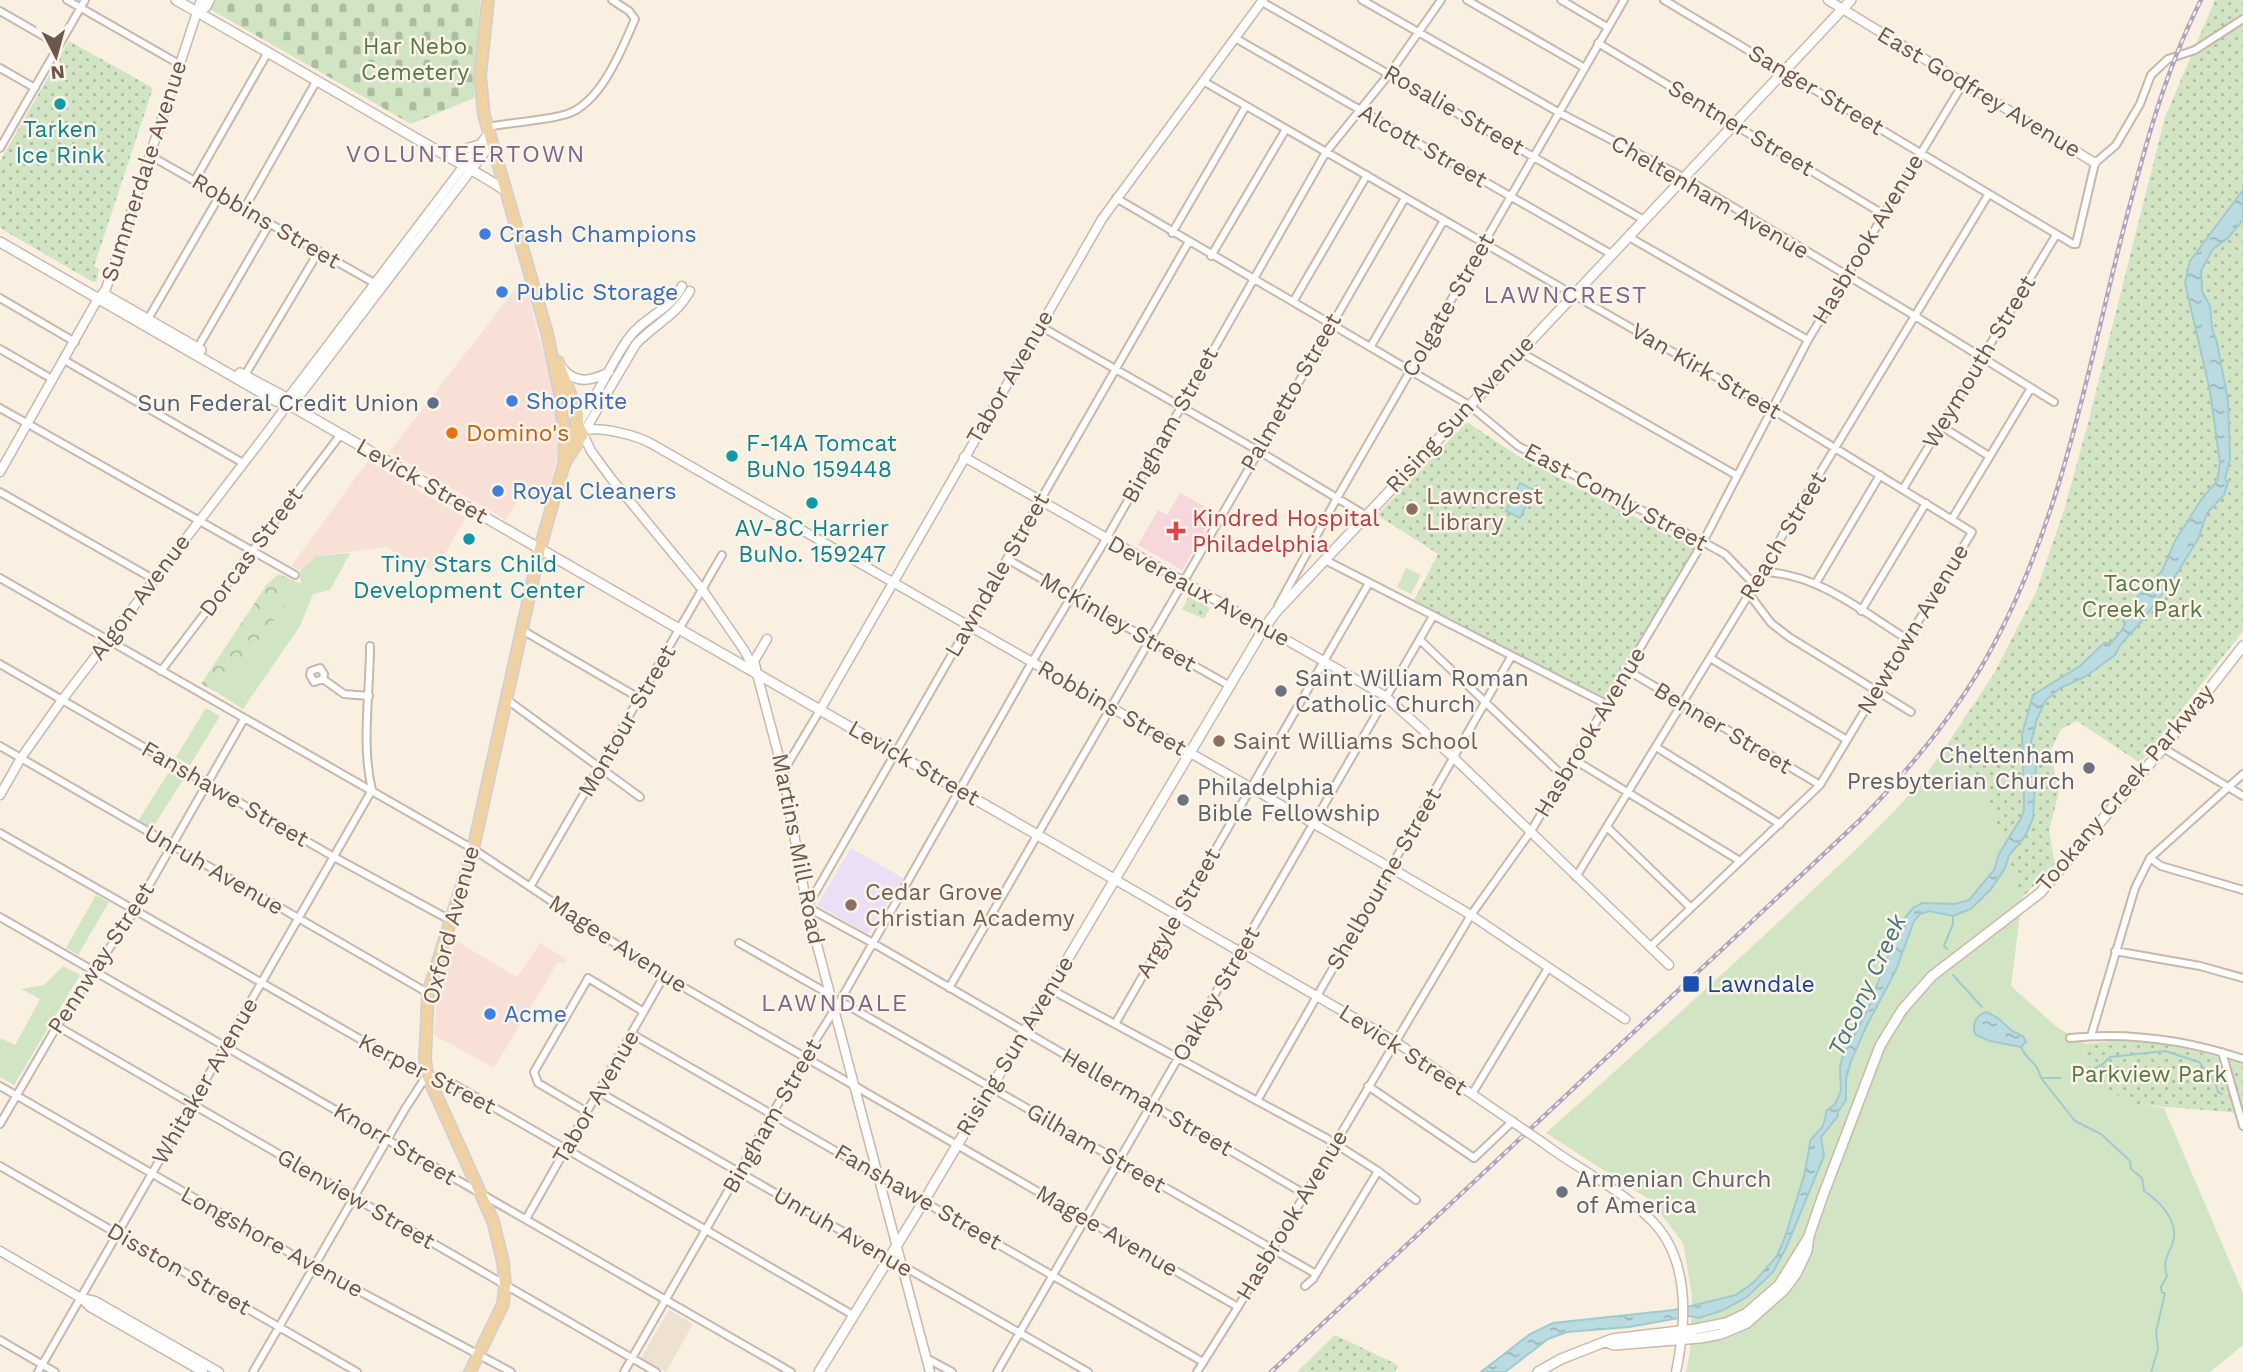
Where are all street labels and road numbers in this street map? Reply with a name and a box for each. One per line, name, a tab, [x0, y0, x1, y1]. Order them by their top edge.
street label: East Godfrey Avenue	[1872, 21, 2086, 163]
street label: Sanger Street	[1743, 39, 1889, 141]
street label: Summerdale Avenue	[95, 57, 193, 285]
street label: Rosalie Street	[1379, 59, 1529, 161]
street label: Sentner Street	[1663, 74, 1819, 182]
street label: Alcott Street	[1354, 98, 1492, 194]
street label: Cheltenham Avenue	[1606, 129, 1814, 265]
street label: Hasbrook Avenue	[1807, 149, 1929, 329]
street label: Robbins Street	[187, 168, 345, 275]
street label: Colgate Street	[1396, 228, 1500, 382]
street label: Weymouth Street	[1917, 270, 2041, 453]
street label: Tabor Avenue	[961, 305, 1059, 449]
street label: Palmetto Street	[1235, 308, 1347, 476]
street label: Van Kirk Street	[1626, 317, 1786, 425]
street label: Rising Sun Avenue	[1380, 330, 1540, 498]
street label: Bingham Street	[1116, 342, 1224, 508]
street label: Levick Street	[352, 433, 493, 530]
street label: East Comly Street	[1520, 437, 1713, 557]
street label: Reach Street	[1734, 466, 1832, 605]
street label: Dorcas Street	[194, 482, 308, 622]
street label: Lawndale Street	[939, 488, 1055, 662]
street label: Algon Avenue	[84, 529, 196, 665]
street label: Devereaux Avenue	[1103, 530, 1295, 652]
street label: Newtown Avenue	[1852, 539, 1974, 719]
street label: McKinley Street	[1035, 566, 1201, 678]
street label: Montour Street	[573, 640, 682, 802]
street label: Hasbrook Avenue	[1529, 642, 1651, 822]
street label: Robbins Street	[1033, 655, 1191, 762]
street label: Benner Street	[1649, 676, 1797, 780]
street label: Tookany Creek Parkway	[2030, 679, 2220, 897]
street label: Levick Street	[844, 715, 985, 812]
street label: Fanshawe Street	[137, 735, 314, 853]
street label: Martins Mill Road	[766, 751, 830, 947]
street label: Shelbourne Street	[1321, 783, 1447, 975]
street label: Unruh Avenue	[139, 819, 289, 921]
street label: Oxford Avenue	[417, 843, 485, 1007]
street label: Argyle Street	[1130, 843, 1226, 983]
street label: Pennway Street	[42, 877, 160, 1039]
street label: Magee Avenue	[544, 889, 692, 999]
street label: Oakley Street	[1166, 921, 1266, 1066]
street label: Rising Sun Avenue	[951, 951, 1079, 1141]
street label: Whitaker Avenue	[146, 993, 264, 1169]
street label: Levick Street	[1334, 999, 1472, 1102]
street label: Tabor Avenue	[547, 1025, 645, 1169]
street label: Kerper Street	[354, 1028, 500, 1120]
street label: Bingham Street	[717, 1034, 827, 1198]
street label: Hellerman Street	[1057, 1042, 1238, 1162]
street label: Knorr Street	[329, 1097, 462, 1191]
street label: Gilham Street	[1022, 1097, 1171, 1199]
street label: Hasbrook Avenue	[1231, 1125, 1353, 1305]
street label: Fanshawe Street	[830, 1138, 1007, 1256]
street label: Glenview Street	[272, 1143, 440, 1255]
street label: Magee Avenue	[1031, 1179, 1183, 1283]
street label: Longshore Avenue	[176, 1181, 368, 1303]
street label: Unruh Avenue	[768, 1181, 918, 1283]
street label: Disston Street	[102, 1217, 256, 1321]

